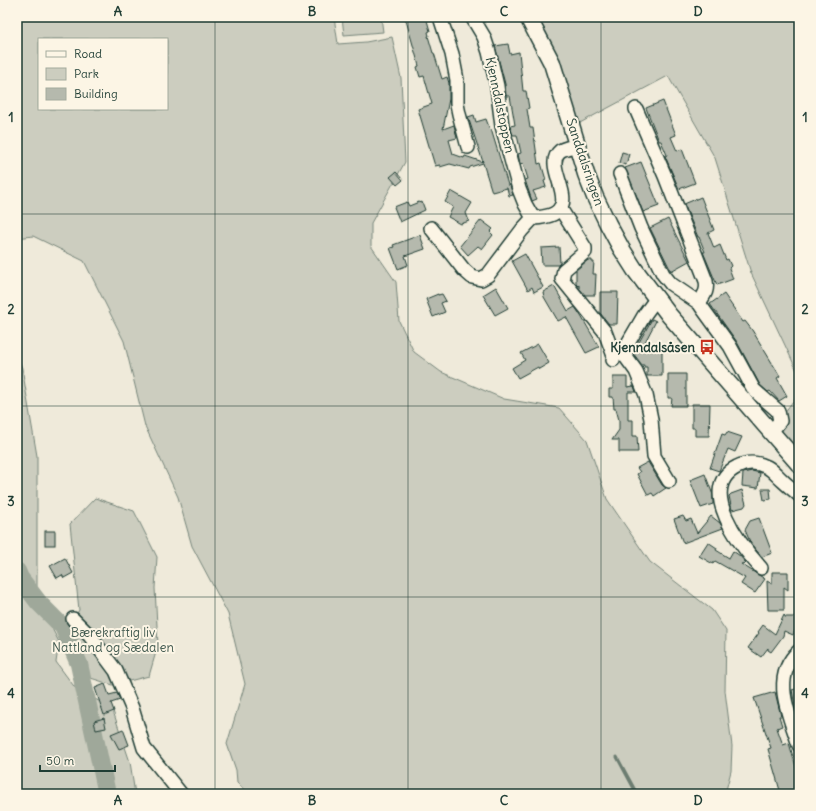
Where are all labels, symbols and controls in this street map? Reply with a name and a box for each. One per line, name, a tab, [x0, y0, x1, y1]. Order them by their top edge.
text: A	[114, 3, 123, 20]
text: B	[308, 3, 317, 20]
text: C	[500, 3, 509, 20]
text: D	[693, 3, 703, 20]
legend	[38, 38, 168, 110]
text: Road	[74, 46, 102, 61]
street label: Kjenndalstoppen	[482, 55, 519, 155]
text: Park	[74, 66, 99, 81]
text: Building	[74, 86, 118, 101]
text: 1	[8, 109, 14, 126]
text: 1	[802, 109, 808, 126]
street label: Sanddalsringen	[562, 116, 608, 208]
text: 2	[7, 301, 15, 318]
text: 2	[801, 301, 809, 318]
bus stop icon: Kjenndalsåsen	[698, 338, 716, 356]
place label: Kjenndalsåsen	[610, 339, 695, 356]
text: 3	[7, 493, 15, 510]
text: 3	[801, 493, 809, 510]
park label: Bærekraftig liv Nattland og Sædalen	[52, 624, 174, 656]
text: 4	[7, 685, 15, 702]
text: 4	[801, 685, 809, 702]
scale bar	[40, 747, 115, 773]
text: 50 m	[46, 753, 75, 768]
text: A	[114, 792, 123, 809]
text: B	[308, 792, 317, 809]
text: C	[500, 792, 509, 809]
text: D	[693, 792, 703, 809]

